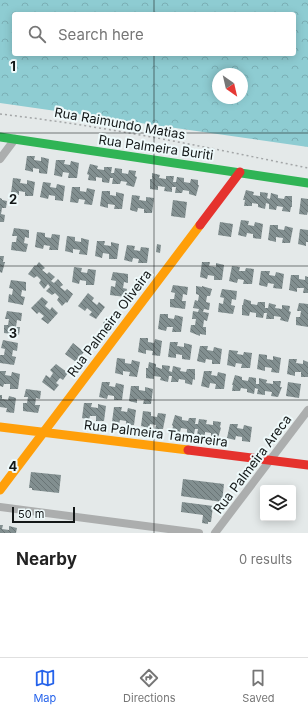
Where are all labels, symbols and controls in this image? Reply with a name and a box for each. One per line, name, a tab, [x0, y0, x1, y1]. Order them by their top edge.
search box	[12, 12, 296, 56]
icon: search	[26, 23, 48, 45]
text: Search here	[58, 25, 144, 44]
text: 1	[10, 58, 16, 74]
north arrow	[212, 68, 248, 104]
street label: Rua Raimundo Matias	[53, 104, 187, 142]
street label: Rua Palmeira Buriti	[98, 131, 214, 163]
text: 2	[9, 191, 17, 207]
street label: Rua Palmeira Oliveira	[64, 266, 154, 380]
text: 3	[9, 325, 17, 341]
street label: Rua Palmeira Areca	[210, 411, 294, 517]
street label: Rua Palmeira Tamareira	[83, 416, 229, 450]
text: 4	[9, 458, 18, 474]
map controls	[260, 485, 296, 521]
button: layers	[260, 485, 296, 521]
scale bar	[12, 505, 75, 524]
text: 50 m	[18, 507, 44, 521]
text: Nearby	[16, 549, 77, 569]
text: 0 results	[239, 551, 292, 567]
tab: Map	[33, 667, 56, 705]
tab: Directions	[123, 667, 176, 705]
tab: Saved	[242, 667, 275, 705]

